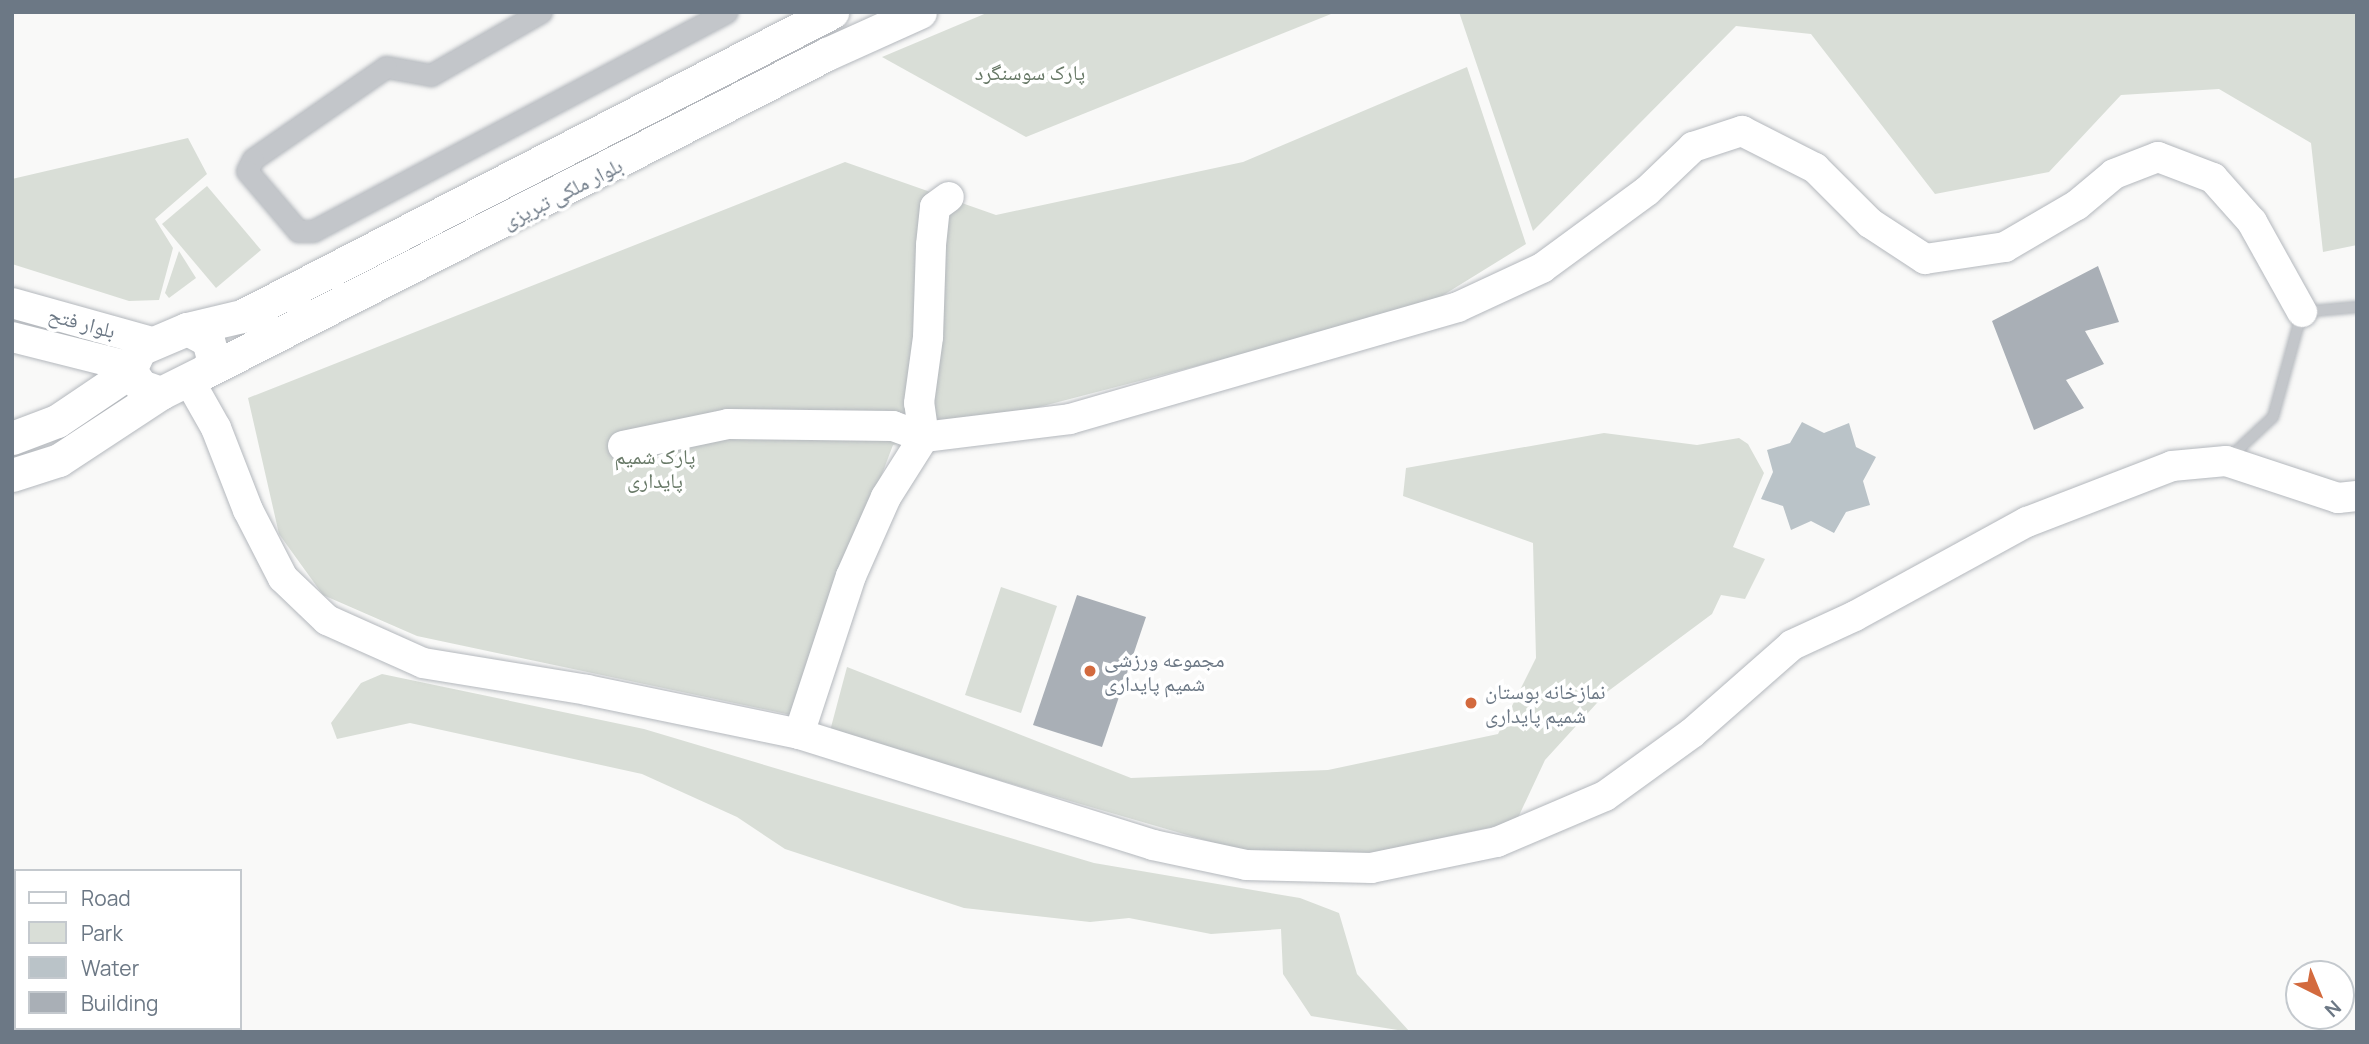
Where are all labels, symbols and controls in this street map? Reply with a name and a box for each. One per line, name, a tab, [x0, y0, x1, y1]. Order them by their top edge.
park label: پارک سوسنگرد	[975, 59, 1085, 85]
street label: بلوار ملکى تبریزى	[498, 152, 626, 234]
street label: بلوار فتح	[46, 301, 118, 343]
park label: پارک شمیم پایداری	[614, 443, 696, 493]
place label: مجموعه ورزشی شمیم پایداری	[1104, 646, 1225, 696]
marker: مجموعه ورزشی شمیم پایداری	[1082, 663, 1098, 679]
place label: نمازخانه بوستان شمیم پایداری	[1485, 678, 1606, 728]
marker: نمازخانه بوستان شمیم پایداری	[1463, 695, 1479, 711]
legend	[14, 869, 242, 1030]
text: Road	[81, 884, 131, 912]
text: Park	[81, 919, 123, 947]
text: Water	[81, 954, 139, 982]
north arrow	[2285, 960, 2355, 1030]
text: Building	[81, 989, 158, 1017]
text: N	[2319, 995, 2347, 1023]

